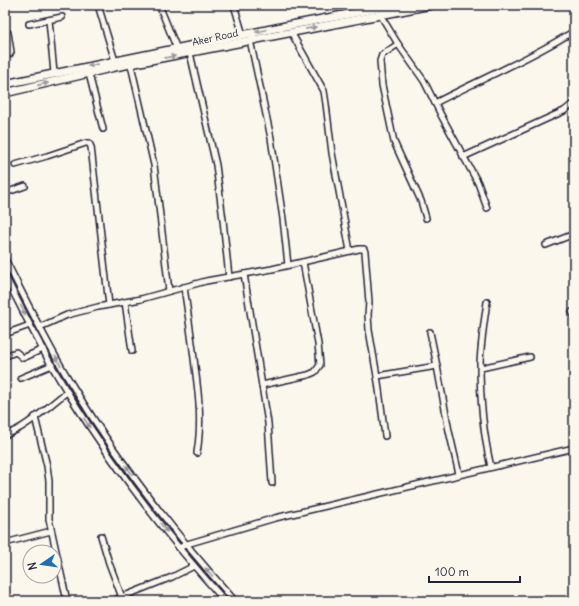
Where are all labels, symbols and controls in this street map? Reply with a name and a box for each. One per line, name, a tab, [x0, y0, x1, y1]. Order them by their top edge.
one-way arrow	[305, 25, 317, 31]
street label: Aker Road	[191, 26, 239, 49]
one-way arrow	[255, 28, 267, 34]
one-way arrow	[164, 53, 176, 59]
one-way arrow	[86, 62, 99, 68]
one-way arrow	[37, 81, 49, 87]
one-way arrow	[20, 305, 26, 316]
one-way arrow	[54, 355, 61, 367]
one-way arrow	[84, 417, 91, 429]
one-way arrow	[125, 464, 133, 475]
one-way arrow	[160, 523, 168, 533]
north arrow	[22, 544, 62, 584]
scale bar	[429, 558, 520, 584]
text: N	[25, 561, 40, 572]
text: 100 m	[435, 564, 469, 579]
one-way arrow	[205, 567, 214, 577]

